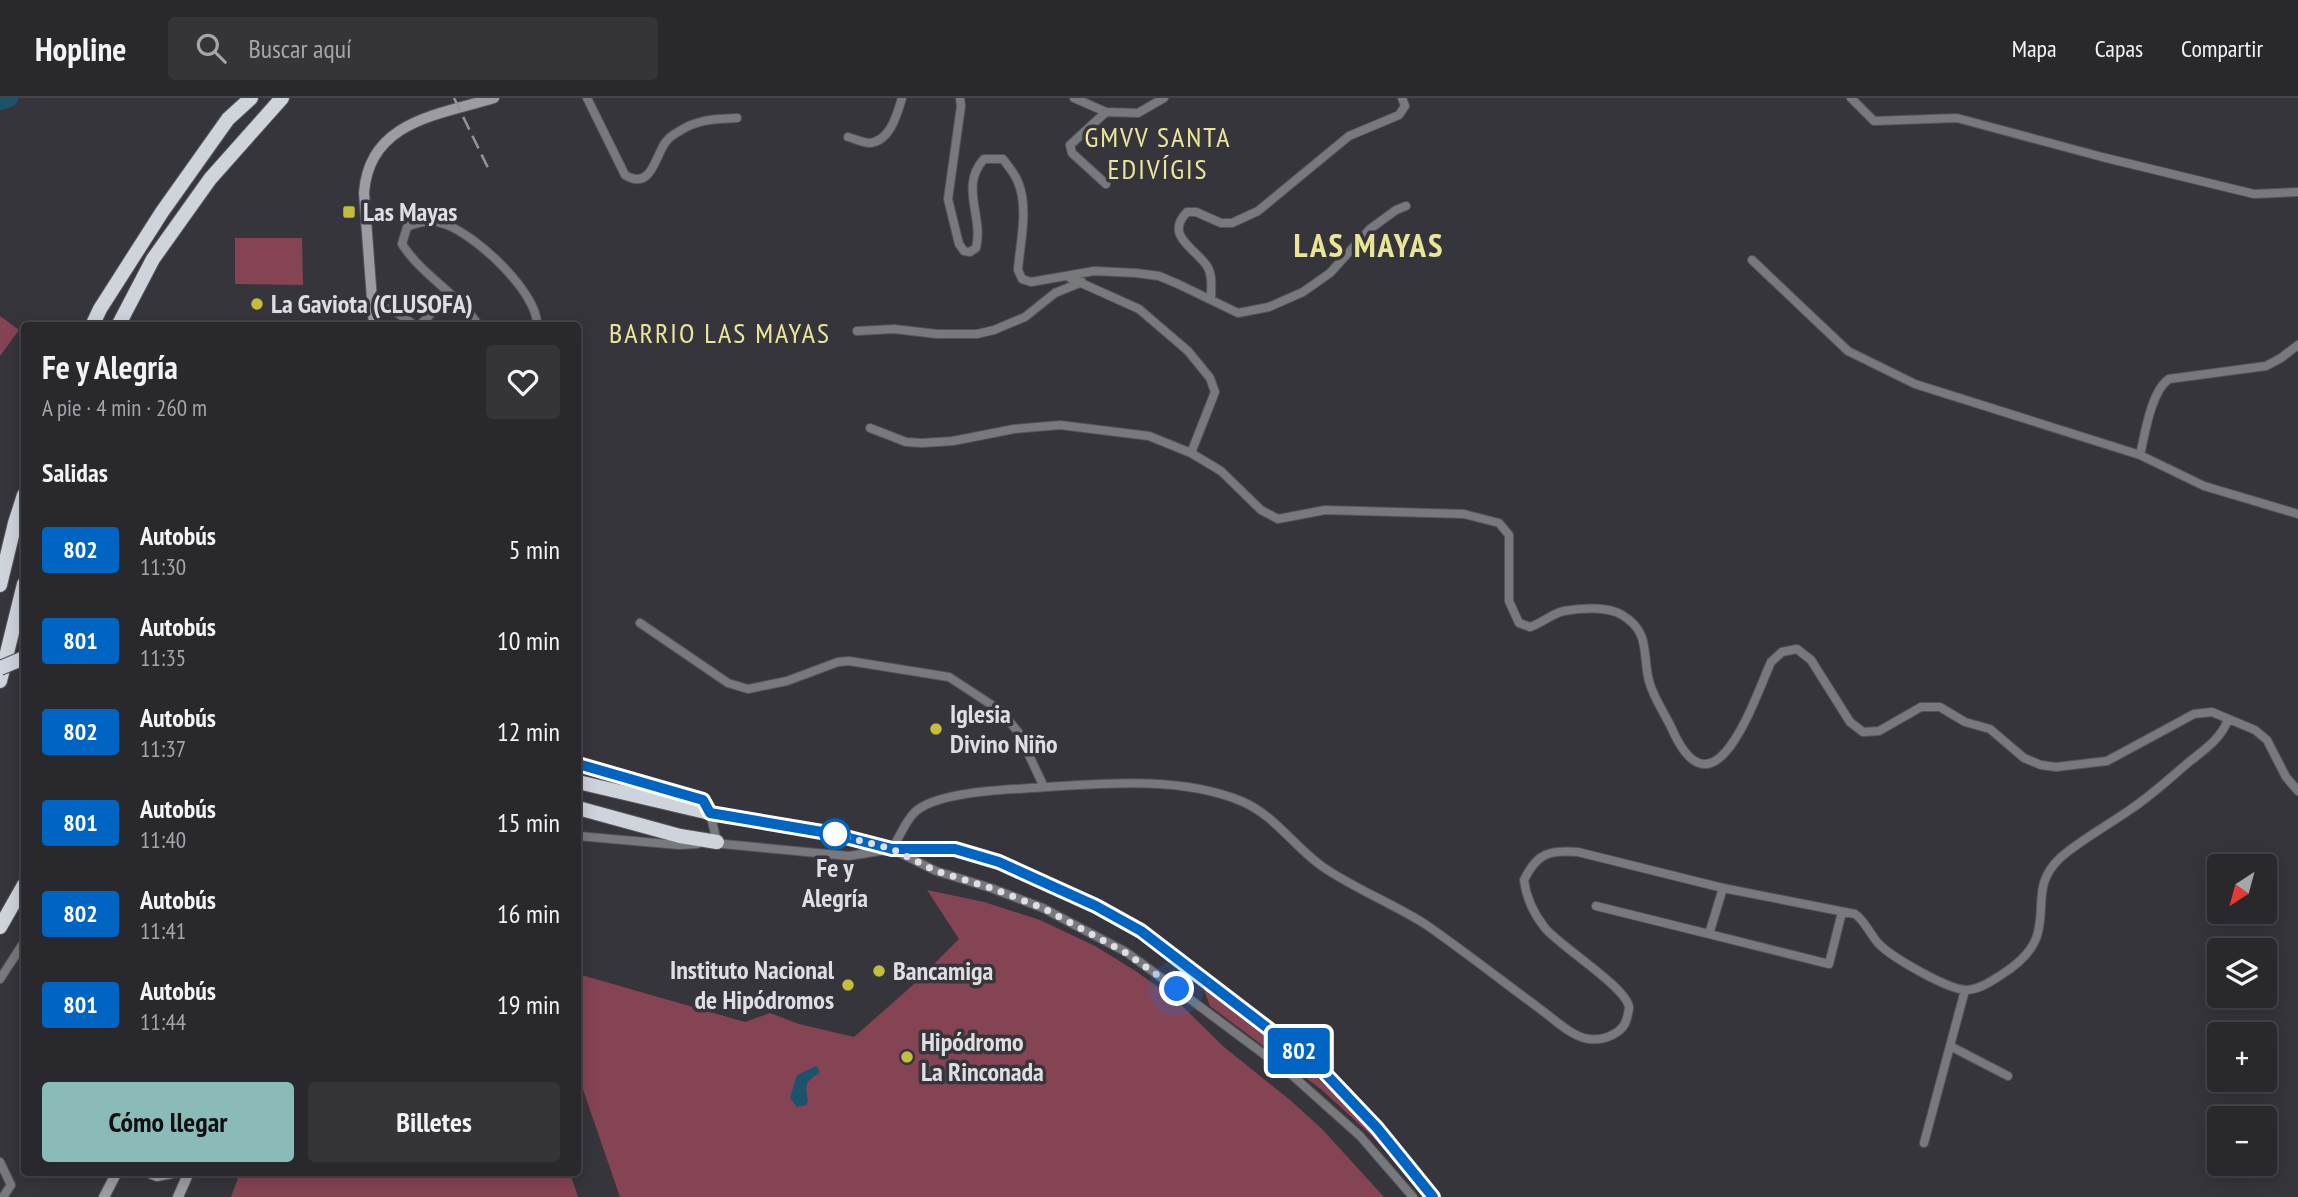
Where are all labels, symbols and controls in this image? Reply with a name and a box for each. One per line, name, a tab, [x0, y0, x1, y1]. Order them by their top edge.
search box	[168, 17, 658, 80]
text: Hopline	[35, 27, 126, 70]
icon: search	[192, 29, 230, 67]
text: Buscar aquí	[248, 32, 352, 65]
text: Mapa	[2012, 33, 2057, 64]
text: Capas	[2095, 33, 2143, 64]
text: Compartir	[2181, 33, 2263, 64]
district label: GMVV SANTA EDIVÍGIS	[1084, 118, 1232, 187]
place label: Las Mayas	[363, 195, 457, 228]
marker: Las Mayas	[341, 204, 357, 220]
district label: LAS MAYAS	[1294, 223, 1444, 266]
place label: La Gaviota (CLUSOFA)	[271, 287, 473, 320]
marker: La Gaviota (CLUSOFA)	[249, 296, 265, 312]
district label: BARRIO LAS MAYAS	[609, 314, 831, 351]
text: Fe y Alegría	[42, 345, 178, 388]
button: heart	[486, 345, 560, 419]
text: A pie · 4 min · 260 m	[42, 393, 207, 422]
text: Salidas	[42, 456, 108, 489]
text: Autobús	[140, 519, 216, 552]
text: 5 min	[509, 533, 560, 566]
text: 802	[63, 534, 98, 565]
text: 11:30	[140, 552, 186, 581]
text: Autobús	[140, 610, 216, 643]
text: 10 min	[497, 624, 560, 657]
text: 801	[63, 625, 98, 656]
text: 11:35	[140, 643, 186, 672]
place label: Iglesia Divino Niño	[950, 697, 1058, 760]
text: Autobús	[140, 701, 216, 734]
text: 12 min	[497, 715, 560, 748]
text: 802	[63, 716, 98, 747]
marker: Iglesia Divino Niño	[928, 721, 944, 737]
text: 11:37	[140, 734, 186, 763]
text: Autobús	[140, 792, 216, 825]
text: 15 min	[497, 806, 560, 839]
text: 801	[63, 807, 98, 838]
marker: Fe y Alegría	[820, 819, 850, 849]
text: 11:40	[140, 825, 186, 854]
place label: Fe y Alegría	[801, 851, 868, 914]
north arrow	[2207, 854, 2277, 924]
map controls	[2207, 854, 2277, 1176]
text: Autobús	[140, 883, 216, 916]
text: 16 min	[497, 897, 560, 930]
text: 802	[63, 898, 98, 929]
text: 11:41	[140, 916, 186, 945]
button: layers	[2207, 938, 2277, 1008]
place label: Instituto Nacional de Hipódromos	[670, 953, 835, 1016]
place label: Bancamiga	[893, 954, 993, 987]
marker: Bancamiga	[871, 963, 887, 979]
your location	[1159, 971, 1194, 1006]
text: Autobús	[140, 974, 216, 1007]
marker: Instituto Nacional de Hipódromos	[840, 977, 856, 993]
text: 19 min	[497, 988, 560, 1021]
text: 801	[63, 989, 98, 1020]
text: 11:44	[140, 1007, 186, 1036]
button: +	[2207, 1022, 2277, 1092]
place label: Hipódromo La Rinconada	[921, 1025, 1044, 1088]
line badge: 802	[1259, 1028, 1339, 1074]
text: 802	[1282, 1035, 1316, 1066]
marker: Hipódromo La Rinconada	[899, 1049, 915, 1065]
button: Cómo llegar	[42, 1082, 294, 1162]
button: Billetes	[308, 1082, 560, 1162]
button: −	[2207, 1106, 2277, 1176]

